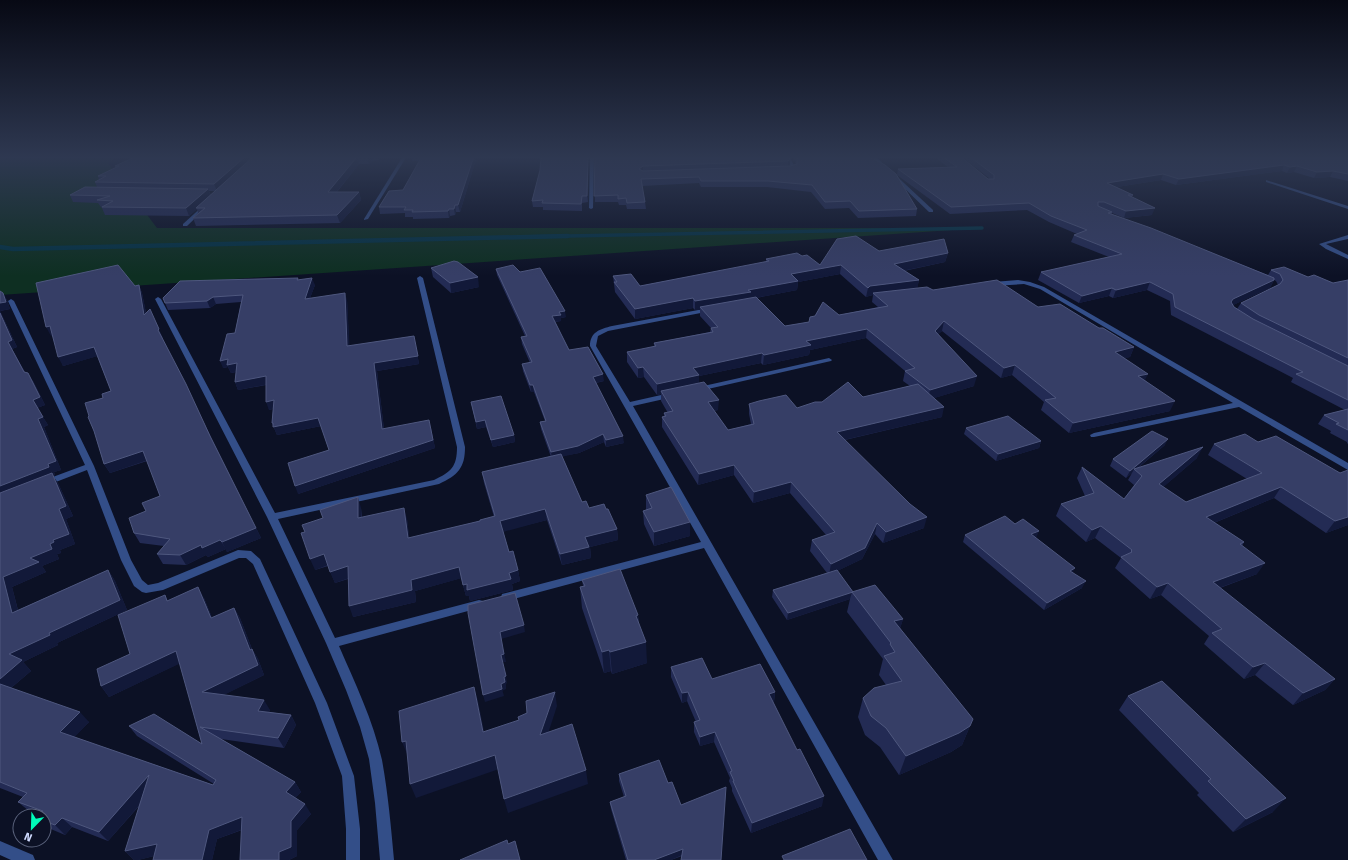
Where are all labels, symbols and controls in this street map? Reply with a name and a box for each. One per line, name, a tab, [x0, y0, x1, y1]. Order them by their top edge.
north arrow	[12, 808, 52, 848]
text: N	[22, 829, 34, 844]

